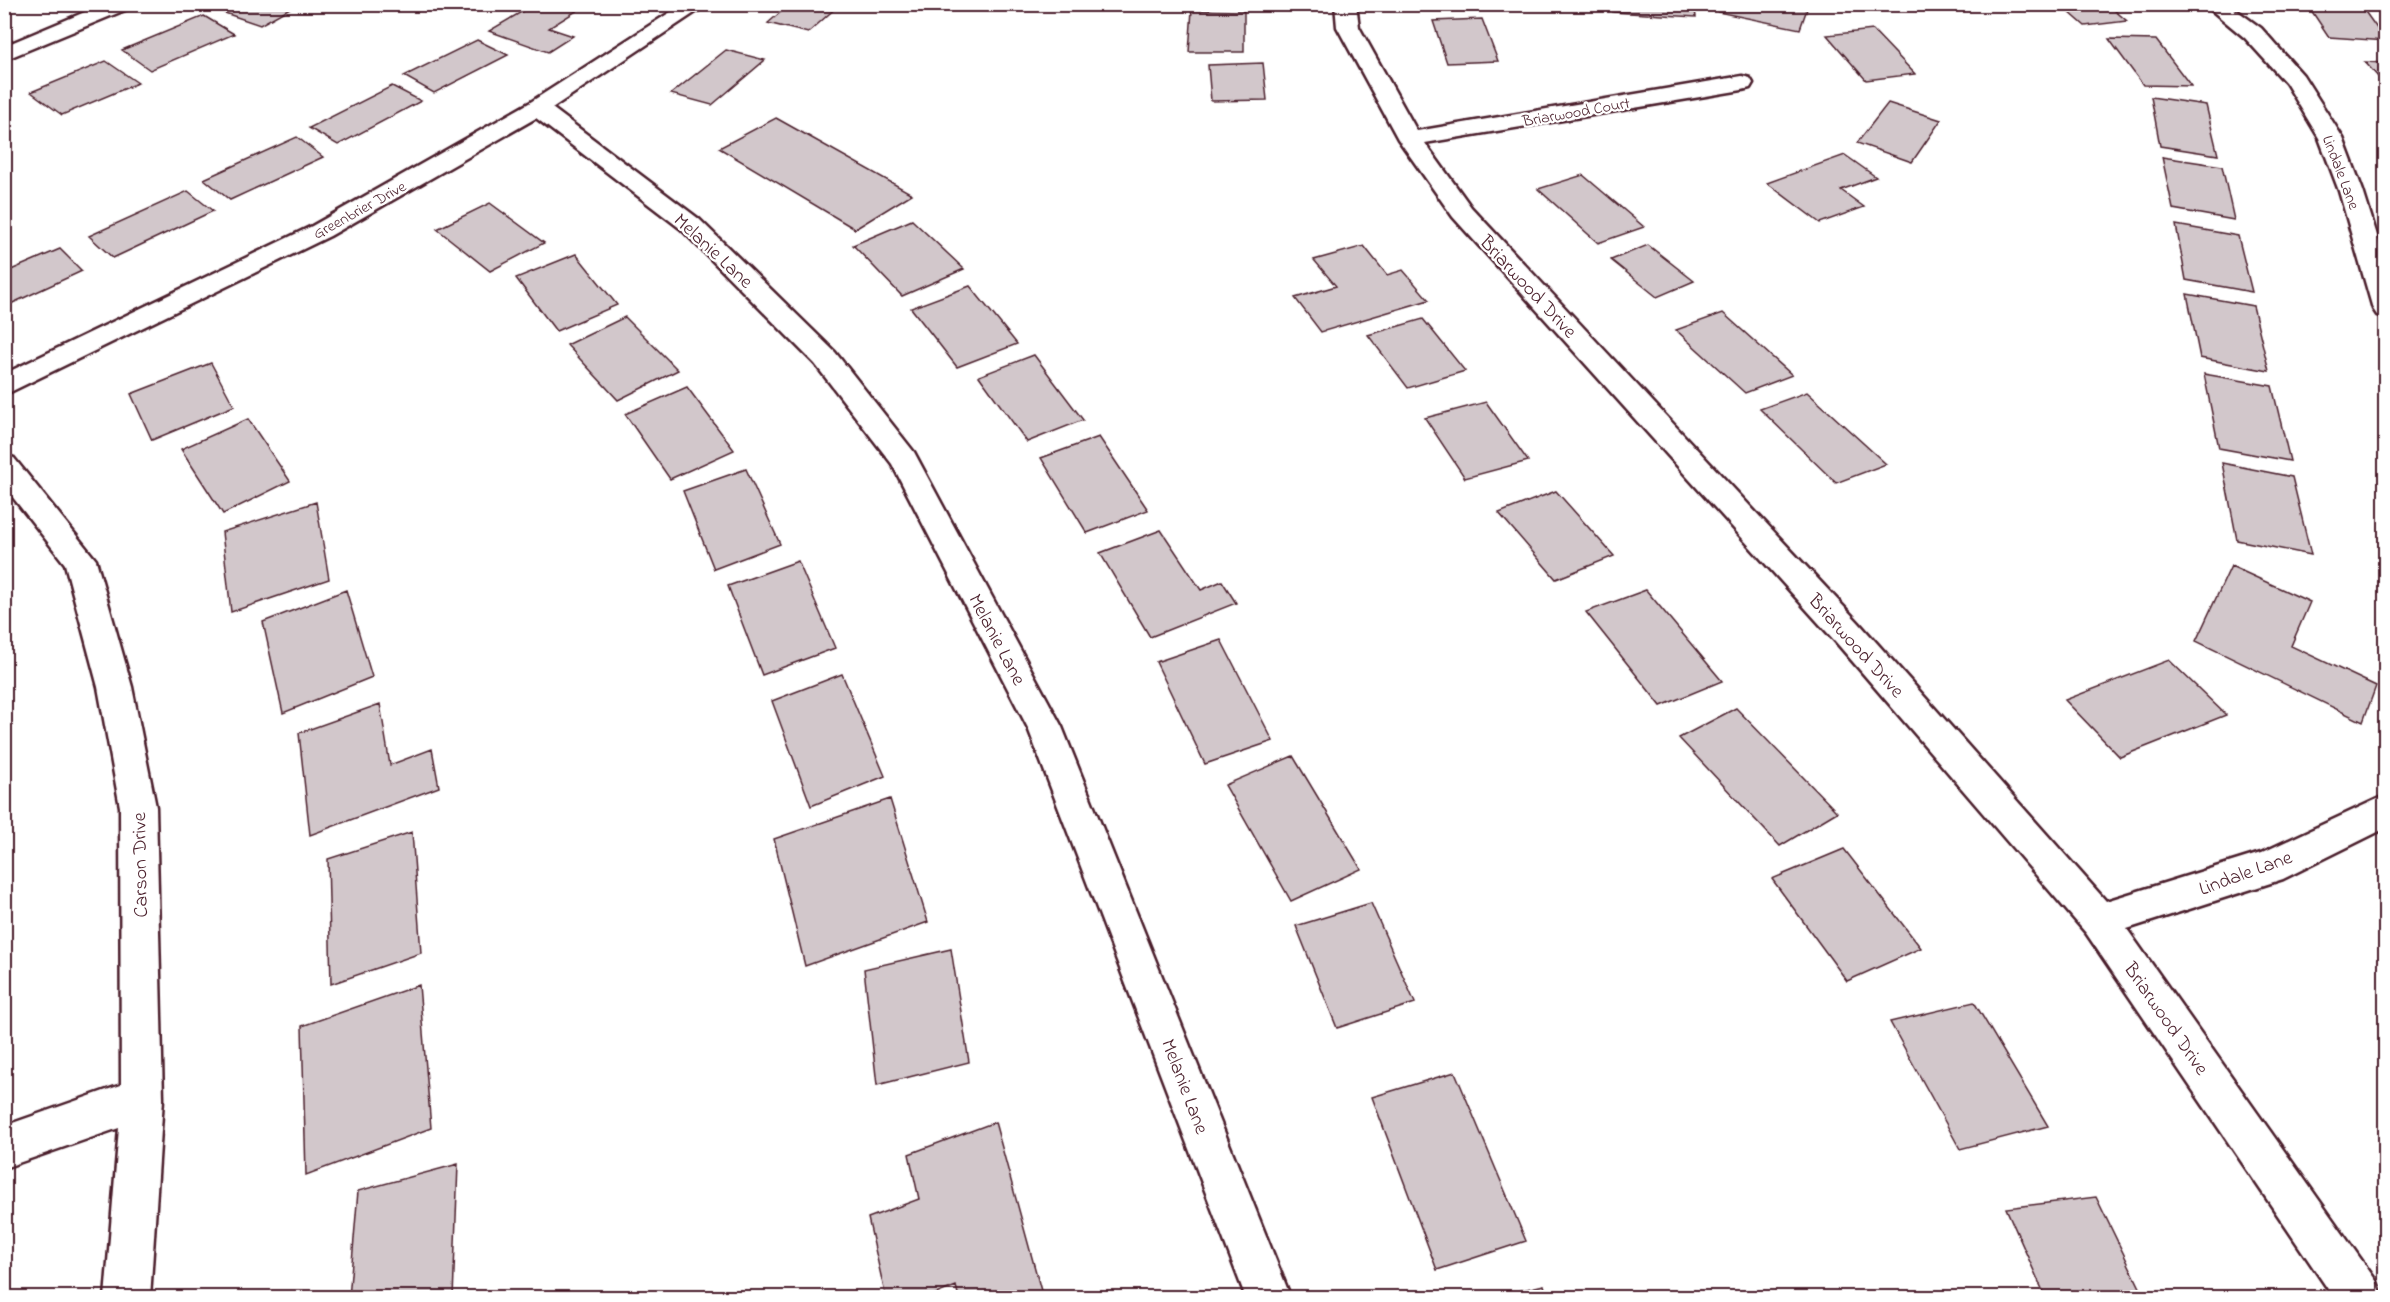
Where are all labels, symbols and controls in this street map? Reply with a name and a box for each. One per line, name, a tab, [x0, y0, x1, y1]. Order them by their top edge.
street label: Briarwood Court	[1520, 92, 1633, 134]
street label: Lindale Lane	[2315, 132, 2366, 214]
street label: Greenbrier Drive	[309, 175, 412, 246]
street label: Melanie Lane	[666, 207, 759, 296]
street label: Briarwood Drive	[1471, 229, 1583, 346]
street label: Briarwood Drive	[1800, 587, 1910, 705]
street label: Melanie Lane	[960, 589, 1032, 691]
street label: Carson Drive	[126, 812, 157, 918]
street label: Lindale Lane	[2195, 844, 2297, 905]
street label: Briarwood Drive	[2115, 956, 2215, 1082]
street label: Melanie Lane	[1152, 1035, 1215, 1139]

